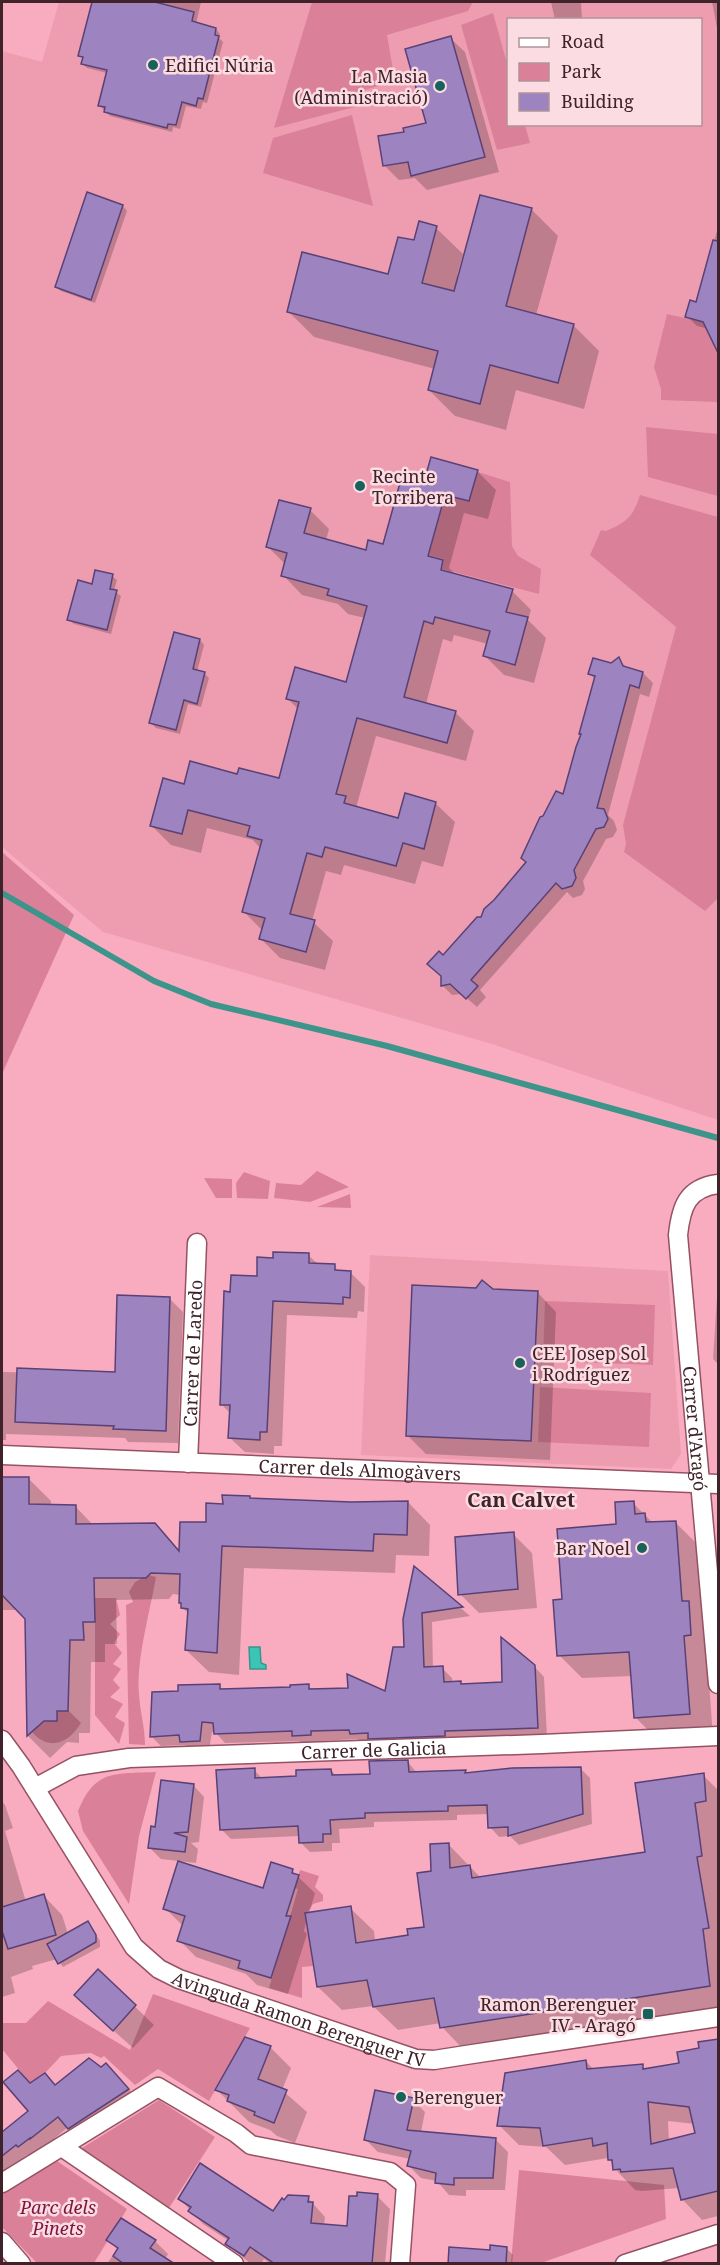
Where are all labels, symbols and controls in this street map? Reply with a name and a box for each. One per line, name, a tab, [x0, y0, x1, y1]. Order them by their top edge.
legend	[507, 18, 702, 126]
text: Road	[561, 29, 604, 53]
place label: Edifici Núria	[165, 53, 274, 77]
marker: Edifici Núria	[146, 58, 160, 72]
text: Park	[561, 59, 601, 83]
place label: La Masia (Administració)	[294, 64, 428, 109]
marker: La Masia (Administració)	[433, 79, 447, 93]
text: Building	[561, 89, 634, 113]
place label: Recinte Torribera	[372, 464, 454, 509]
marker: Recinte Torribera	[353, 479, 367, 493]
street label: Carrer de Laredo	[177, 1279, 207, 1427]
place label: CEE Josep Sol i Rodríguez	[532, 1341, 647, 1386]
marker: CEE Josep Sol i Rodríguez	[513, 1356, 527, 1370]
street label: Carrer d'Aragó	[678, 1365, 713, 1492]
street label: Carrer dels Almogàvers	[258, 1453, 461, 1486]
district label: Can Calvet	[467, 1486, 575, 1513]
place label: Bar Noel	[556, 1536, 630, 1560]
marker: Bar Noel	[635, 1541, 649, 1555]
street label: Carrer de Galicia	[301, 1735, 447, 1764]
street label: Avinguda Ramon Berenguer IV	[168, 1965, 427, 2072]
place label: Ramon Berenguer IV - Aragó	[480, 1992, 637, 2037]
marker: Ramon Berenguer IV - Aragó	[641, 2007, 655, 2021]
place label: Berenguer	[413, 2085, 504, 2109]
marker: Berenguer	[394, 2090, 408, 2104]
park label: Parc dels Pinets	[19, 2195, 96, 2240]

